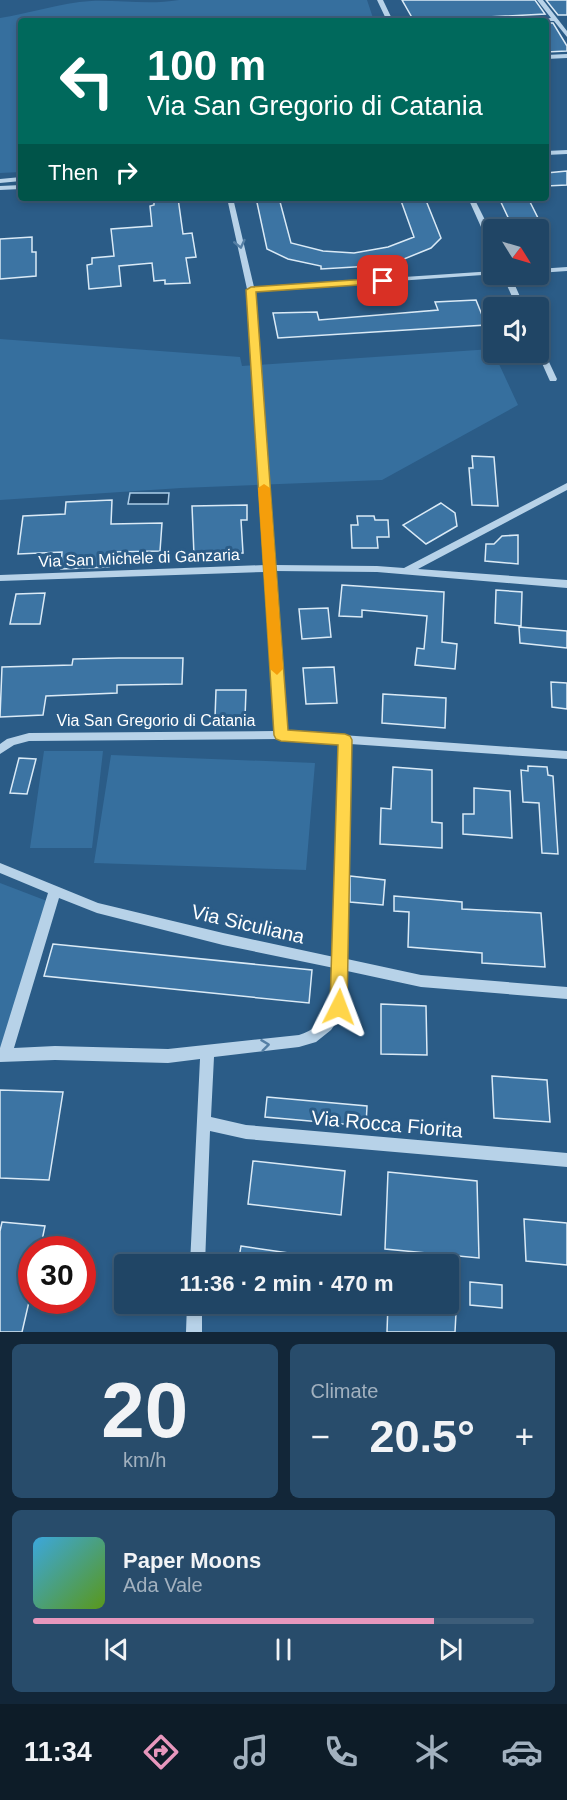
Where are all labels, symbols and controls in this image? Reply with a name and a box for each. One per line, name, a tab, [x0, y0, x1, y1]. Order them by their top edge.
icon: left	[48, 42, 126, 120]
text: 100 m	[147, 42, 266, 89]
text: Via San Gregorio di Catania	[147, 91, 483, 121]
icon: right	[110, 156, 143, 189]
text: Then	[48, 160, 98, 185]
north arrow	[483, 219, 549, 285]
map controls	[483, 219, 549, 363]
one-way arrow	[233, 239, 246, 249]
pin	[357, 255, 408, 306]
icon: arrive	[366, 264, 399, 297]
button: sound	[483, 297, 549, 363]
street label: Via San Michele di Ganzaria	[38, 546, 240, 570]
street label: Via San Gregorio di Catania	[57, 712, 256, 729]
street label: Via Siculiana	[189, 900, 307, 948]
position arrow	[307, 975, 371, 1039]
one-way arrow	[261, 1040, 270, 1052]
street label: Via Rocca Fiorita	[310, 1106, 464, 1142]
speed limit sign: 30	[18, 1236, 96, 1314]
text: 11:36 · 2 min · 470 m	[180, 1271, 394, 1296]
text: 20	[101, 1366, 188, 1454]
text: Climate	[311, 1380, 378, 1402]
text: 20.5°	[369, 1411, 475, 1462]
text: −	[311, 1418, 330, 1455]
text: +	[515, 1418, 534, 1455]
text: km/h	[123, 1449, 166, 1471]
text: Paper Moons	[123, 1548, 261, 1573]
text: Ada Vale	[123, 1574, 203, 1596]
icon: previous	[100, 1633, 133, 1666]
icon: pause	[267, 1633, 300, 1666]
icon: next	[434, 1633, 467, 1666]
icon: directions	[140, 1731, 182, 1773]
icon: music	[230, 1731, 272, 1773]
icon: phone	[320, 1731, 362, 1773]
icon: climate	[411, 1731, 453, 1773]
icon: car	[501, 1731, 543, 1773]
text: 11:34	[24, 1737, 92, 1767]

